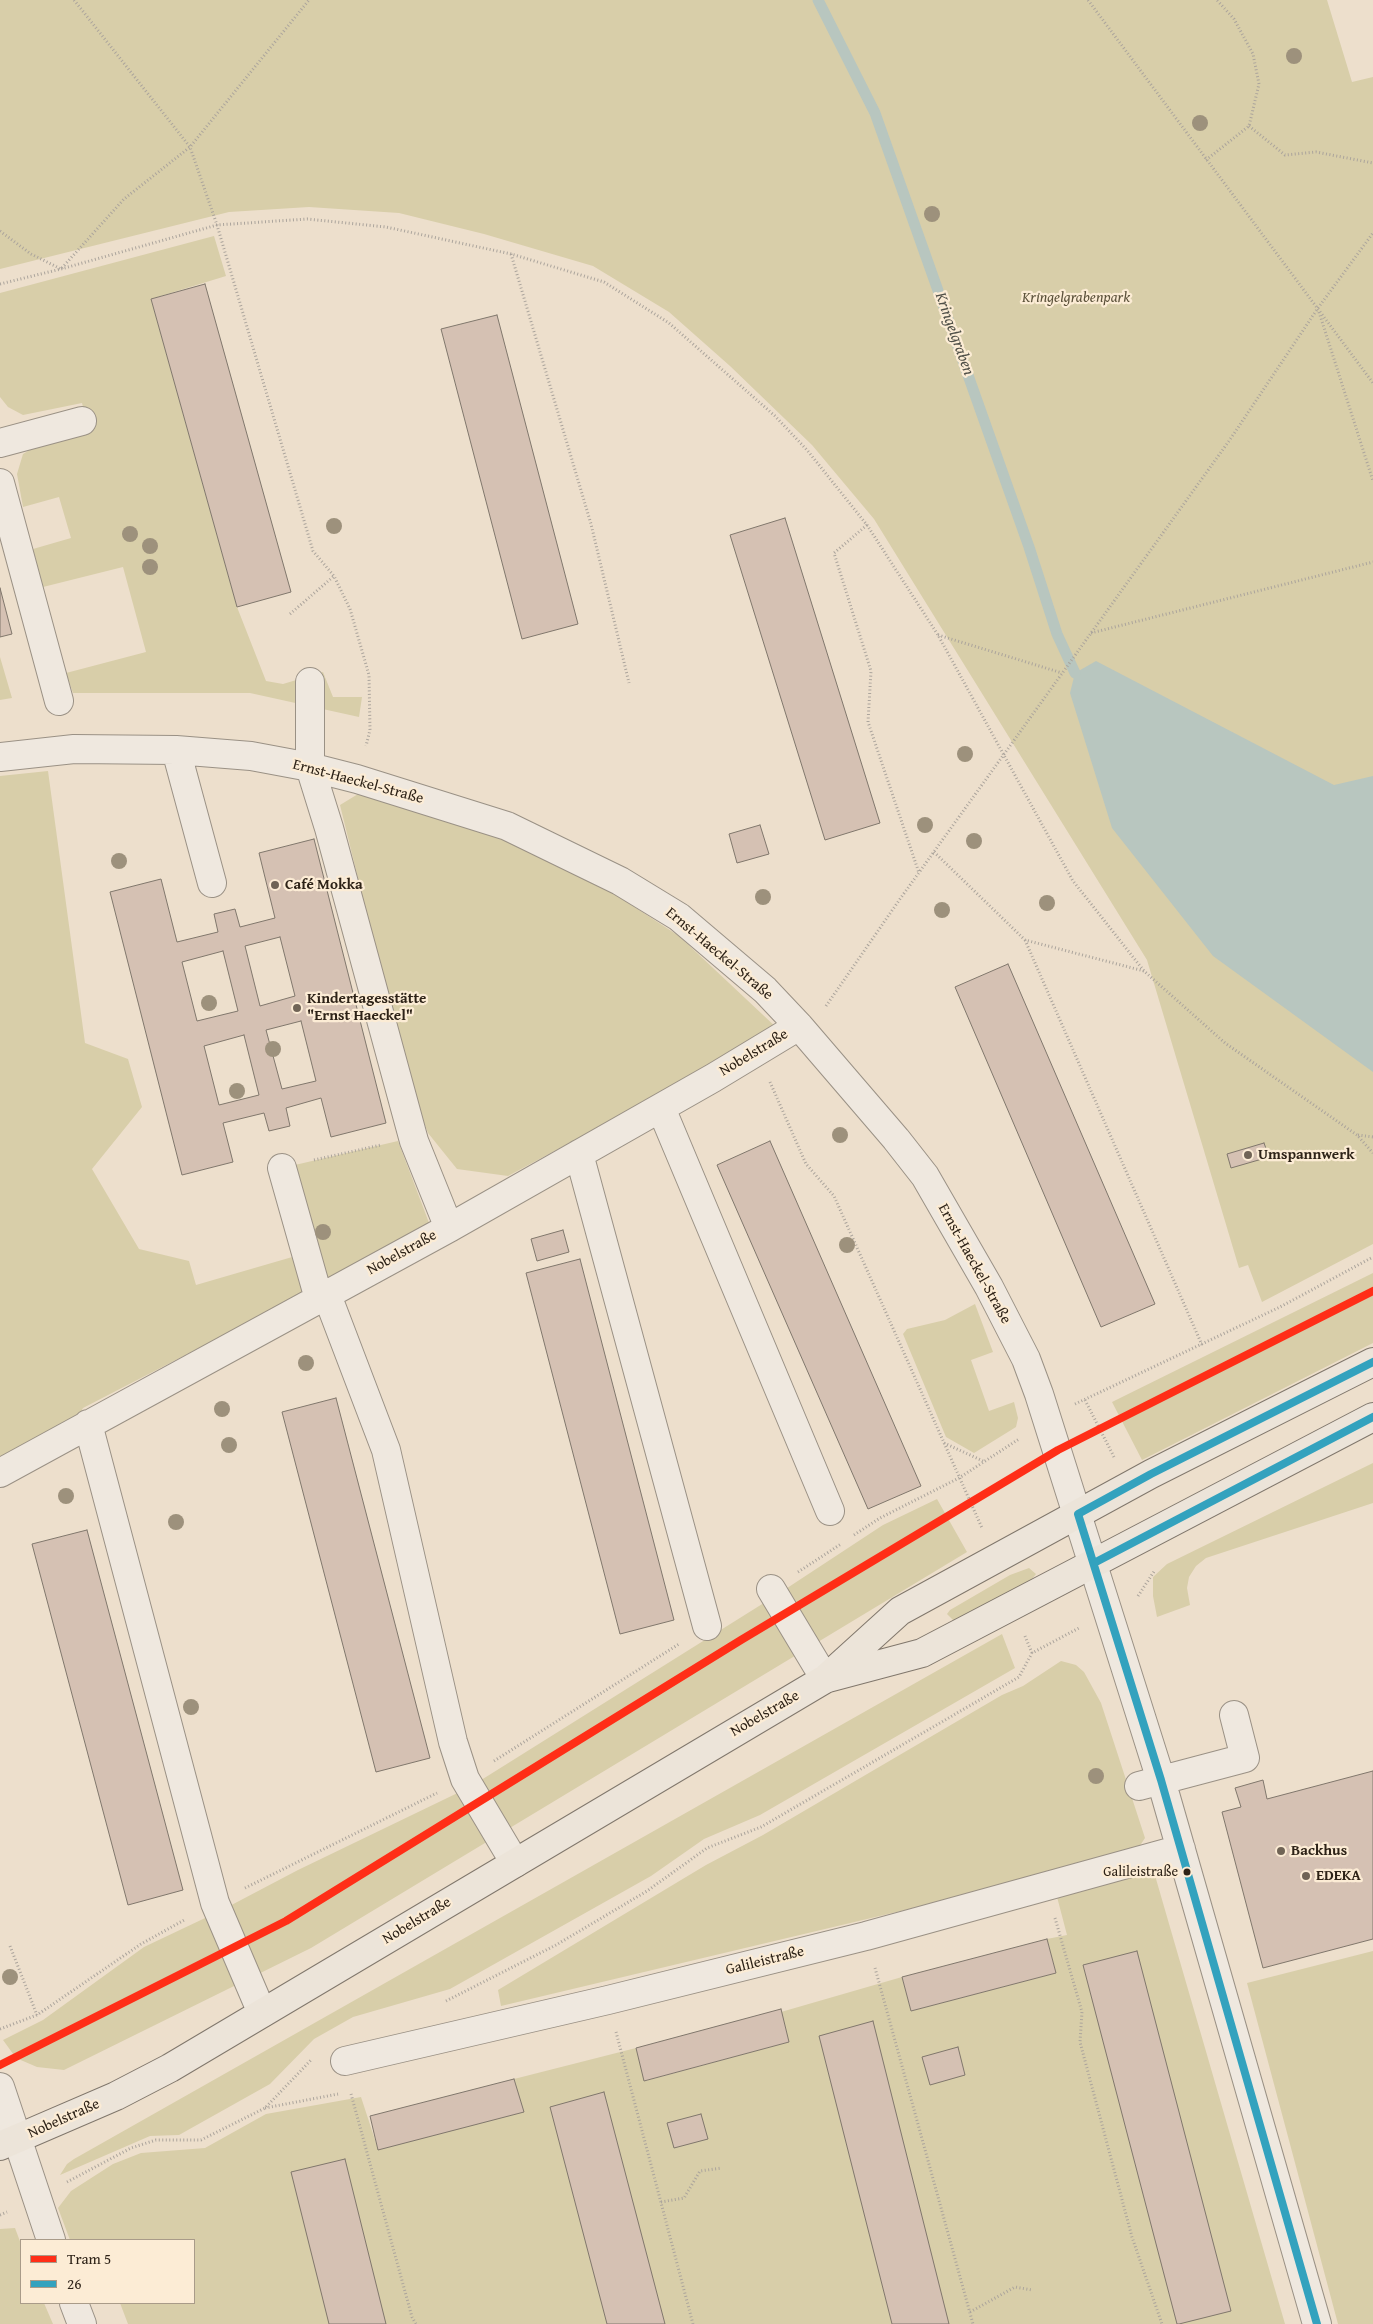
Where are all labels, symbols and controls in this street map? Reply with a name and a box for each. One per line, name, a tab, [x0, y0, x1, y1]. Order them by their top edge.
park label: Kringelgrabenpark	[1022, 289, 1130, 307]
water label: Kringelgraben	[930, 290, 978, 378]
street label: Ernst-Haeckel-Straße	[291, 756, 425, 808]
place label: Café Mokka	[285, 876, 363, 894]
marker: Café Mokka	[269, 879, 281, 891]
street label: Ernst-Haeckel-Straße	[662, 904, 776, 1004]
place label: Kindertagesstätte "Ernst Haeckel"	[307, 990, 426, 1025]
marker: Kindertagesstätte "Ernst Haeckel"	[291, 1002, 303, 1014]
street label: Nobelstraße	[716, 1026, 792, 1080]
place label: Umspannwerk	[1258, 1146, 1355, 1164]
marker: Umspannwerk	[1242, 1149, 1254, 1161]
street label: Ernst-Haeckel-Straße	[934, 1201, 1014, 1327]
street label: Nobelstraße	[364, 1227, 440, 1279]
street label: Nobelstraße	[727, 1687, 803, 1741]
place label: Backhus	[1291, 1842, 1347, 1860]
marker: Backhus	[1275, 1845, 1287, 1857]
place label: Galileistraße	[1103, 1864, 1178, 1880]
marker: Galileistraße	[1182, 1867, 1192, 1877]
place label: EDEKA	[1316, 1867, 1361, 1885]
marker: EDEKA	[1300, 1870, 1312, 1882]
street label: Nobelstraße	[379, 1894, 455, 1948]
street label: Galileistraße	[724, 1943, 806, 1979]
street label: Nobelstraße	[25, 2095, 103, 2143]
legend	[20, 2239, 195, 2304]
text: Tram 5	[67, 2248, 111, 2269]
text: 26	[67, 2273, 81, 2294]

